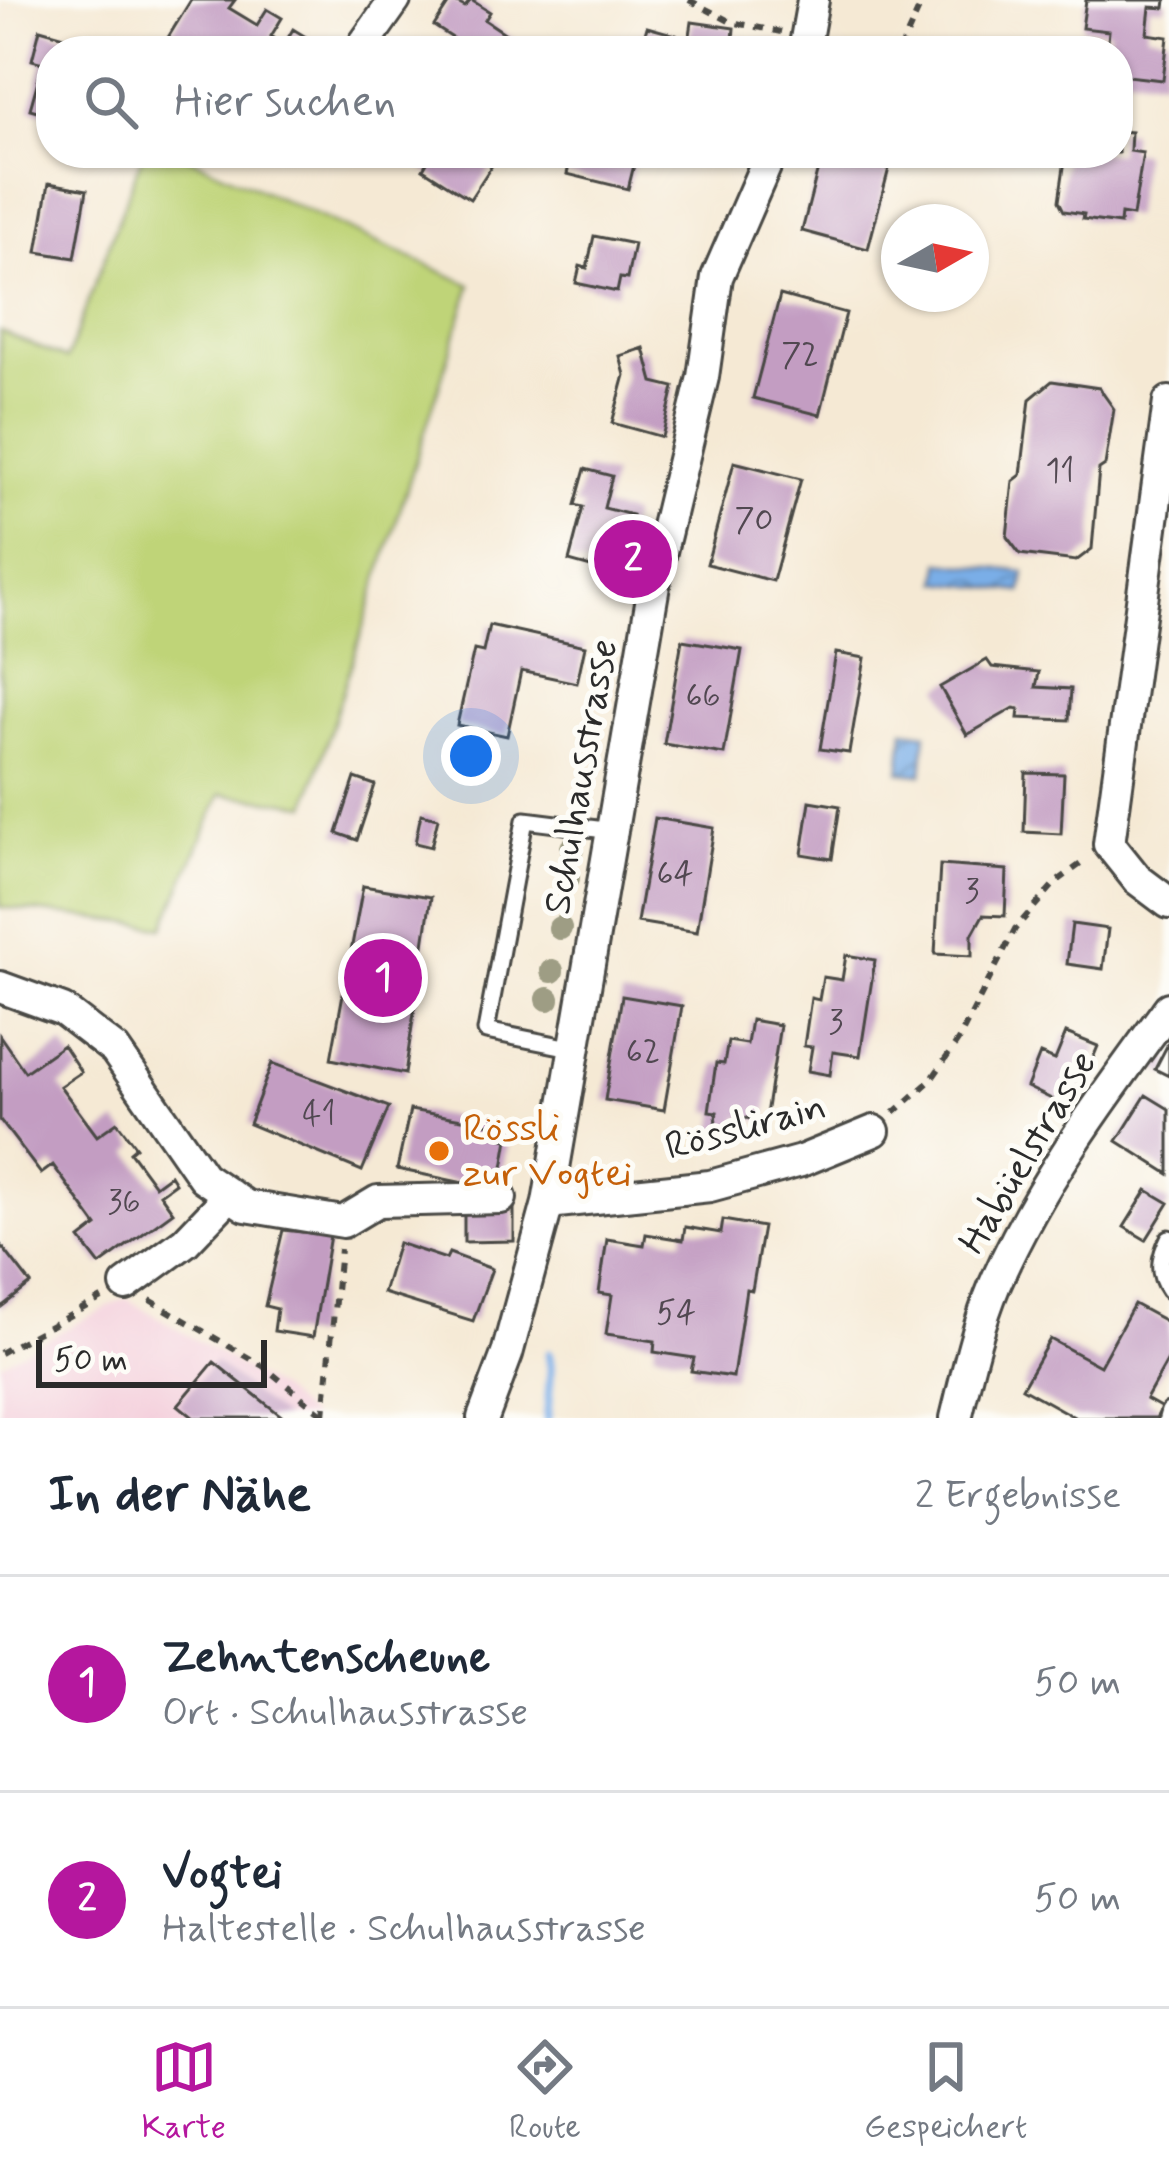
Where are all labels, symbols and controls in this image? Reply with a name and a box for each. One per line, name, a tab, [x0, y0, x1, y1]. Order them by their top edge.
search box	[36, 36, 1133, 168]
icon: search	[78, 69, 144, 135]
text: Hier suchen	[174, 73, 396, 132]
north arrow	[881, 204, 989, 312]
house number: 72	[781, 334, 819, 378]
house number: 11	[1046, 450, 1074, 494]
house number: 70	[735, 499, 773, 543]
pin: 2	[594, 514, 672, 604]
street label: Schulhausstrasse	[533, 635, 631, 919]
house number: 66	[685, 675, 721, 719]
your location	[441, 726, 501, 786]
house number: 64	[657, 853, 693, 897]
house number: 3	[965, 870, 980, 914]
pin: 1	[344, 933, 422, 1023]
house number: 3	[829, 1001, 844, 1045]
house number: 62	[626, 1031, 660, 1075]
street label: Habüelstrasse	[948, 1042, 1110, 1264]
street label: Rösslirain	[660, 1082, 832, 1174]
house number: 41	[302, 1093, 336, 1137]
place label: Rössli zur Vogtei	[463, 1104, 632, 1200]
marker: Rössli zur Vogtei	[426, 1138, 452, 1164]
house number: 36	[107, 1181, 141, 1225]
house number: 54	[656, 1292, 696, 1336]
scale bar	[36, 1334, 267, 1387]
text: 50 m	[54, 1339, 128, 1383]
text: In der Nähe	[48, 1463, 311, 1529]
text: 2 Ergebnisse	[915, 1471, 1121, 1522]
text: Zehntenscheune	[162, 1629, 490, 1688]
text: 1	[78, 1658, 96, 1709]
text: 50 m	[1034, 1658, 1121, 1709]
text: Ort · Schulhausstrasse	[162, 1688, 528, 1739]
text: Vogtei	[162, 1845, 282, 1904]
text: 2	[77, 1874, 97, 1925]
text: 50 m	[1034, 1874, 1121, 1925]
text: Haltestelle · Schulhausstrasse	[162, 1904, 646, 1955]
tab: Karte	[142, 2034, 226, 2150]
tab: Route	[509, 2034, 581, 2150]
tab: Gespeichert	[864, 2034, 1027, 2150]

